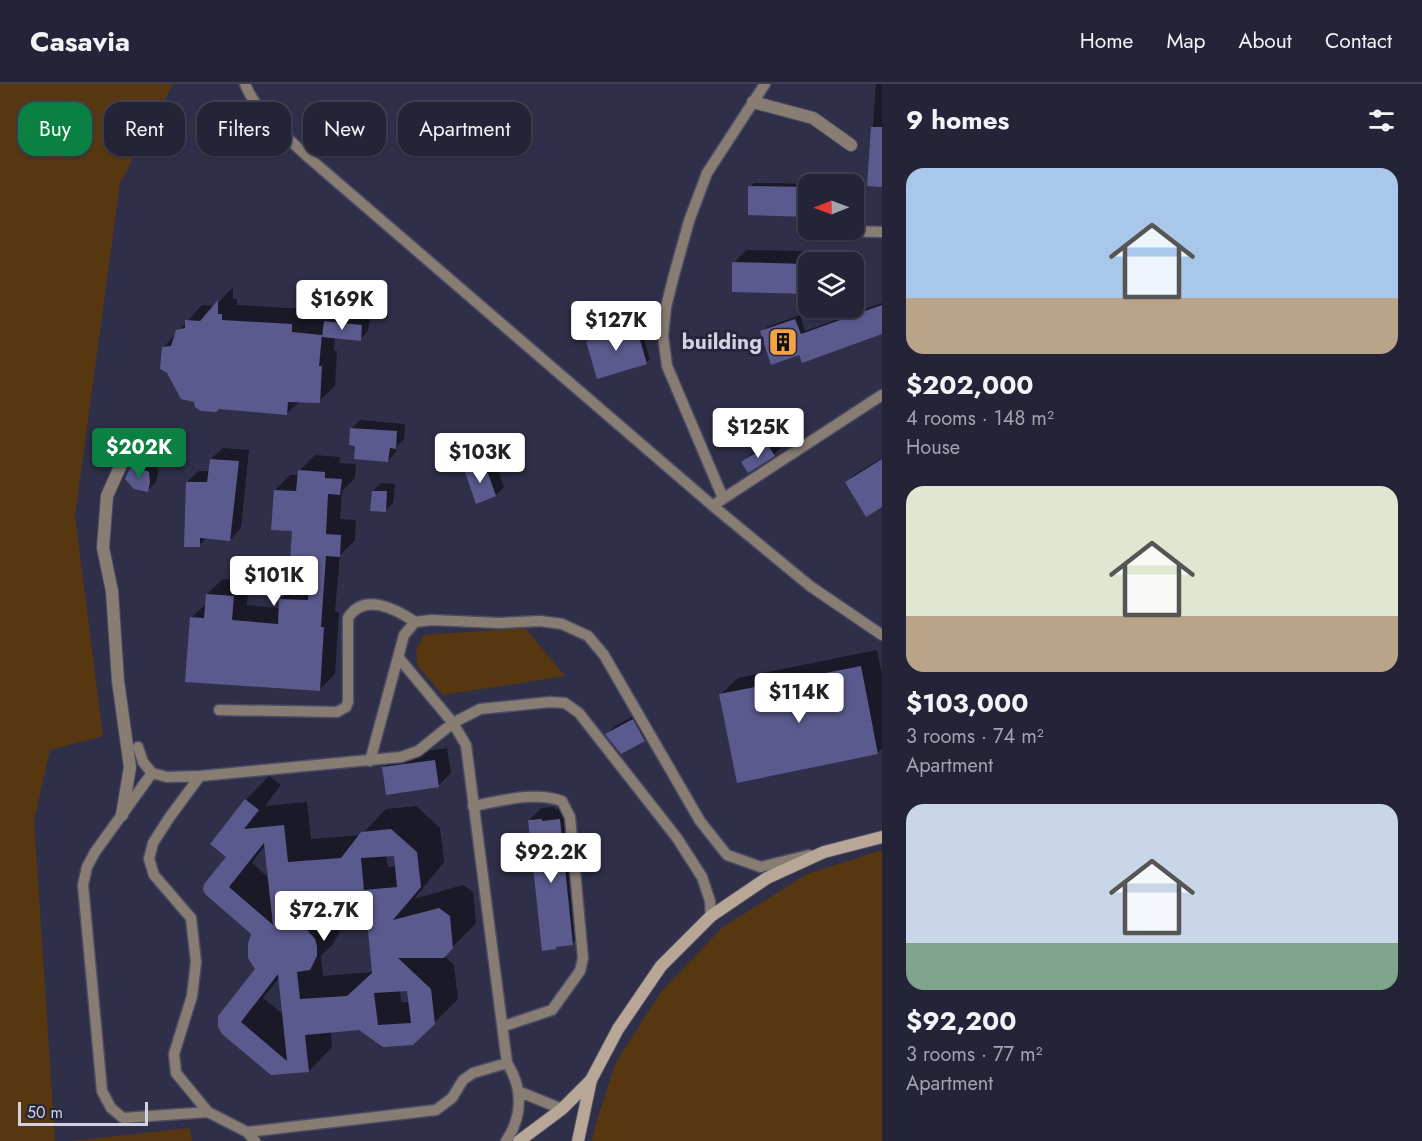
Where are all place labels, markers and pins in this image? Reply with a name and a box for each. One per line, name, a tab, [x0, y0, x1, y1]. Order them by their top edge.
pin: $169K	[300, 280, 384, 331]
pin: $127K	[574, 301, 658, 352]
building icon: building	[767, 326, 799, 358]
place label: building	[682, 327, 762, 357]
pin: $125K	[716, 408, 800, 459]
pin: $202K	[97, 428, 181, 479]
pin: $103K	[438, 433, 522, 484]
pin: $101K	[232, 556, 316, 607]
pin: $114K	[757, 673, 841, 724]
pin: $92.2K	[502, 833, 600, 884]
pin: $72.7K	[275, 891, 373, 942]

